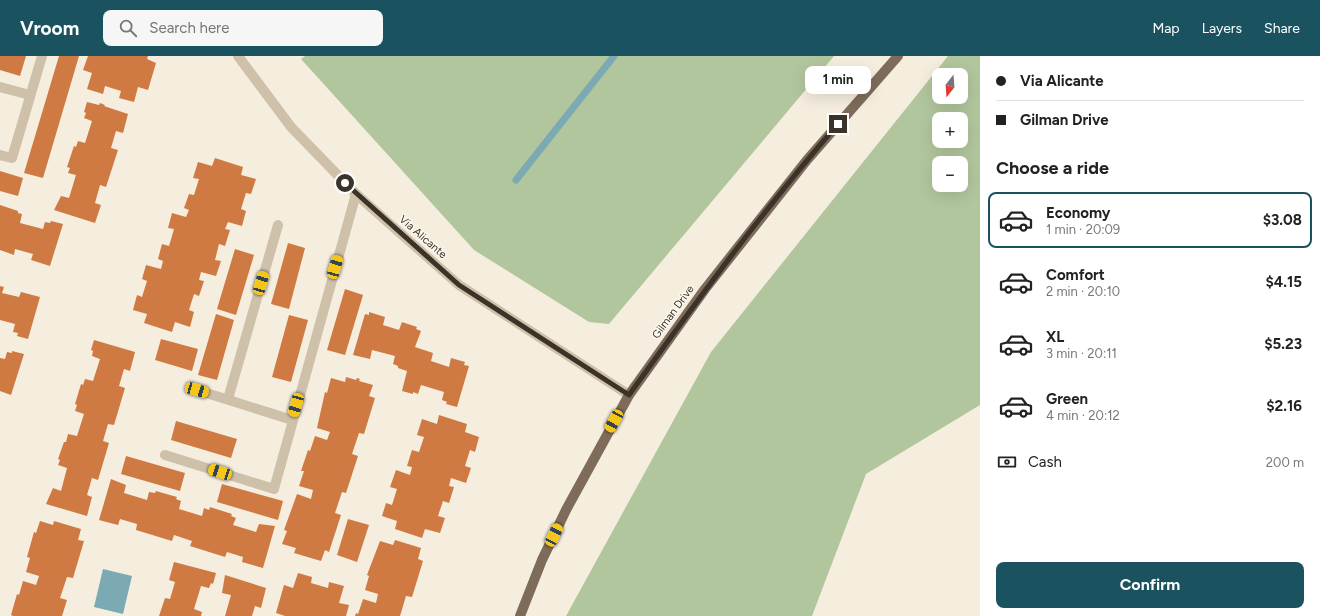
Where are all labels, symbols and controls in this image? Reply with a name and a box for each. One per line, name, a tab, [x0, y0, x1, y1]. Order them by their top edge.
search box	[103, 10, 383, 46]
text: Vroom	[20, 17, 79, 40]
icon: search	[117, 17, 139, 39]
text: Search here	[149, 19, 229, 37]
text: Map	[1152, 20, 1180, 37]
text: Layers	[1202, 20, 1242, 37]
text: Share	[1264, 20, 1300, 37]
callout: 1 min	[805, 66, 871, 94]
north arrow	[932, 68, 968, 104]
map controls	[932, 68, 968, 192]
text: 1 min	[823, 72, 853, 87]
text: Via Alicante	[1020, 72, 1104, 90]
text: Gilman Drive	[1020, 111, 1108, 129]
button: +	[932, 112, 968, 148]
route end	[829, 115, 847, 133]
button: −	[932, 156, 968, 192]
text: Choose a ride	[996, 157, 1109, 179]
route start	[336, 174, 354, 192]
icon: car	[998, 202, 1034, 238]
text: Economy	[1046, 204, 1111, 222]
text: $3.08	[1263, 211, 1302, 229]
street label: Via Alicante	[397, 213, 449, 261]
text: 1 min · 20:09	[1046, 222, 1120, 237]
car	[326, 254, 344, 280]
icon: car	[998, 264, 1034, 300]
text: Comfort	[1046, 266, 1105, 284]
car	[252, 270, 270, 296]
text: $4.15	[1265, 273, 1302, 291]
street label: Gilman Drive	[649, 283, 697, 341]
text: 2 min · 20:10	[1046, 284, 1120, 299]
icon: car	[998, 326, 1034, 362]
text: XL	[1046, 328, 1064, 346]
text: $5.23	[1264, 335, 1302, 353]
text: 3 min · 20:11	[1046, 346, 1117, 361]
car	[184, 381, 210, 399]
icon: car	[998, 388, 1034, 424]
text: Green	[1046, 390, 1088, 408]
car	[287, 392, 305, 418]
text: $2.16	[1266, 397, 1302, 415]
car	[603, 408, 625, 434]
text: 4 min · 20:12	[1046, 408, 1120, 423]
icon: cash	[996, 451, 1018, 473]
text: Cash	[1028, 453, 1062, 471]
text: 200 m	[1266, 455, 1304, 470]
car	[207, 463, 233, 481]
car	[543, 522, 565, 548]
button: Confirm	[996, 562, 1304, 608]

